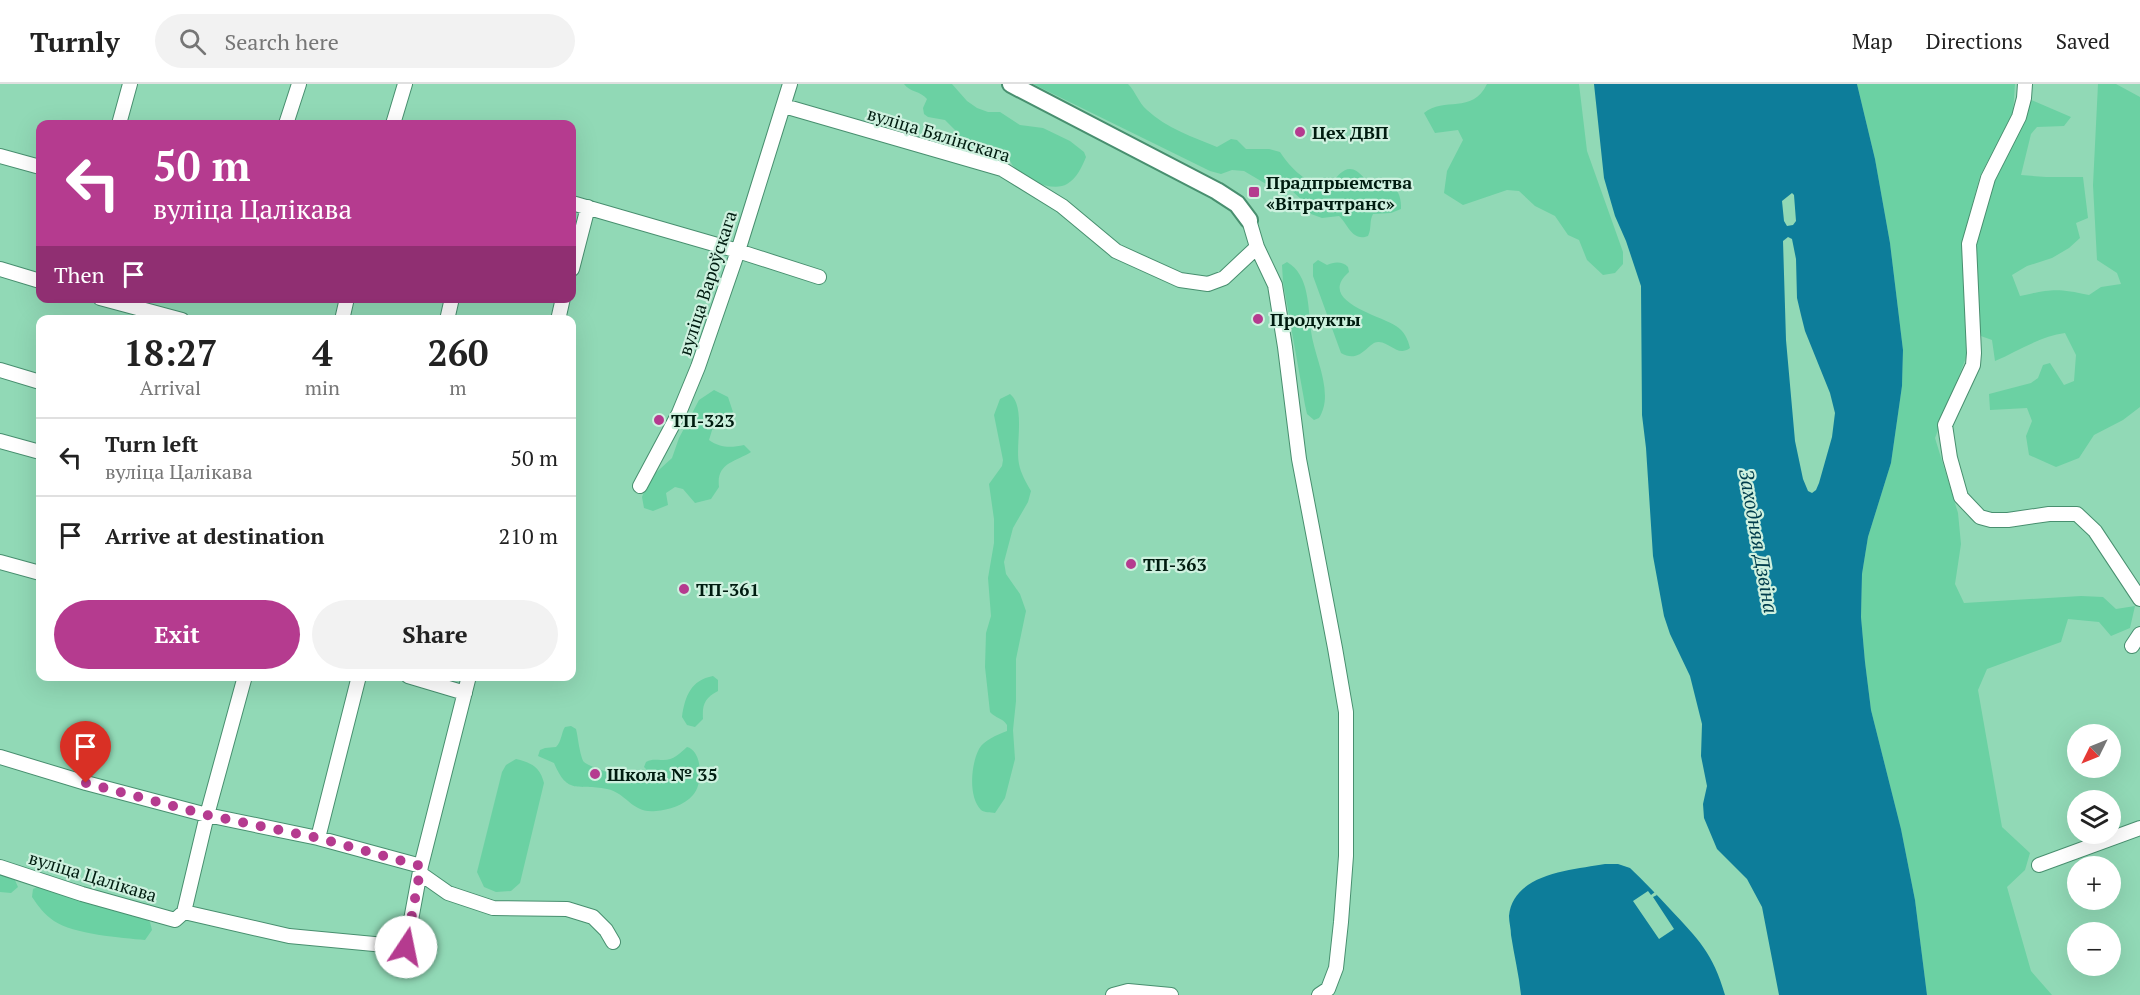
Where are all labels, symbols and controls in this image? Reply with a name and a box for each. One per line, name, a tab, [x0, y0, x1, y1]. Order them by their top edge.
search box	[155, 14, 575, 68]
text: Turnly	[30, 23, 119, 60]
icon: search	[176, 25, 209, 58]
text: Search here	[224, 27, 339, 56]
text: Map	[1852, 27, 1893, 55]
text: Directions	[1926, 27, 2023, 55]
text: Saved	[2056, 27, 2110, 55]
street label: вуліца Бялінскага	[864, 101, 1014, 167]
place label: Цех ДВП	[1312, 120, 1389, 144]
marker: Цех ДВП	[1293, 125, 1307, 139]
text: 50 m	[153, 137, 251, 193]
icon: left	[54, 144, 132, 222]
place label: Прадпрыемства «Вітрачтранс»	[1266, 170, 1412, 215]
marker: Прадпрыемства «Вітрачтранс»	[1247, 185, 1261, 199]
text: вуліца Цалікава	[153, 191, 352, 227]
street label: вуліца Вароўскага	[672, 208, 742, 358]
icon: arrive	[117, 258, 150, 291]
text: Then	[54, 260, 105, 289]
place label: Продукты	[1270, 307, 1361, 331]
marker: Продукты	[1251, 312, 1265, 326]
text: 18:27	[124, 329, 217, 376]
text: 4	[312, 329, 333, 376]
text: 260	[427, 329, 488, 376]
text: Arrival	[140, 374, 201, 401]
text: min	[305, 374, 340, 401]
text: m	[449, 374, 467, 401]
place label: ТП-323	[671, 408, 735, 432]
marker: ТП-323	[652, 413, 666, 427]
text: Turn left	[105, 429, 198, 458]
icon: left	[54, 441, 87, 474]
text: 50 m	[510, 443, 558, 472]
text: вуліца Цалікава	[105, 458, 253, 485]
water label: Заходняя Дзвіна	[1733, 467, 1785, 615]
icon: arrive	[54, 519, 87, 552]
text: Arrive at destination	[105, 521, 324, 550]
text: 210 m	[498, 521, 558, 550]
place label: ТП-363	[1143, 552, 1207, 576]
marker: ТП-363	[1124, 557, 1138, 571]
place label: ТП-361	[696, 577, 760, 601]
marker: ТП-361	[677, 582, 691, 596]
button: Exit	[54, 600, 300, 669]
button: Share	[312, 600, 558, 669]
pin	[60, 721, 111, 783]
north arrow	[2067, 724, 2121, 778]
map controls	[2067, 724, 2121, 976]
icon: arrive	[69, 730, 102, 763]
place label: Школа № 35	[607, 762, 718, 786]
marker: Школа № 35	[588, 767, 602, 781]
button: layers	[2067, 790, 2121, 844]
street label: вуліца Цалікава	[26, 845, 160, 907]
button: +	[2067, 856, 2121, 910]
position arrow	[374, 915, 438, 979]
button: −	[2067, 922, 2121, 976]

